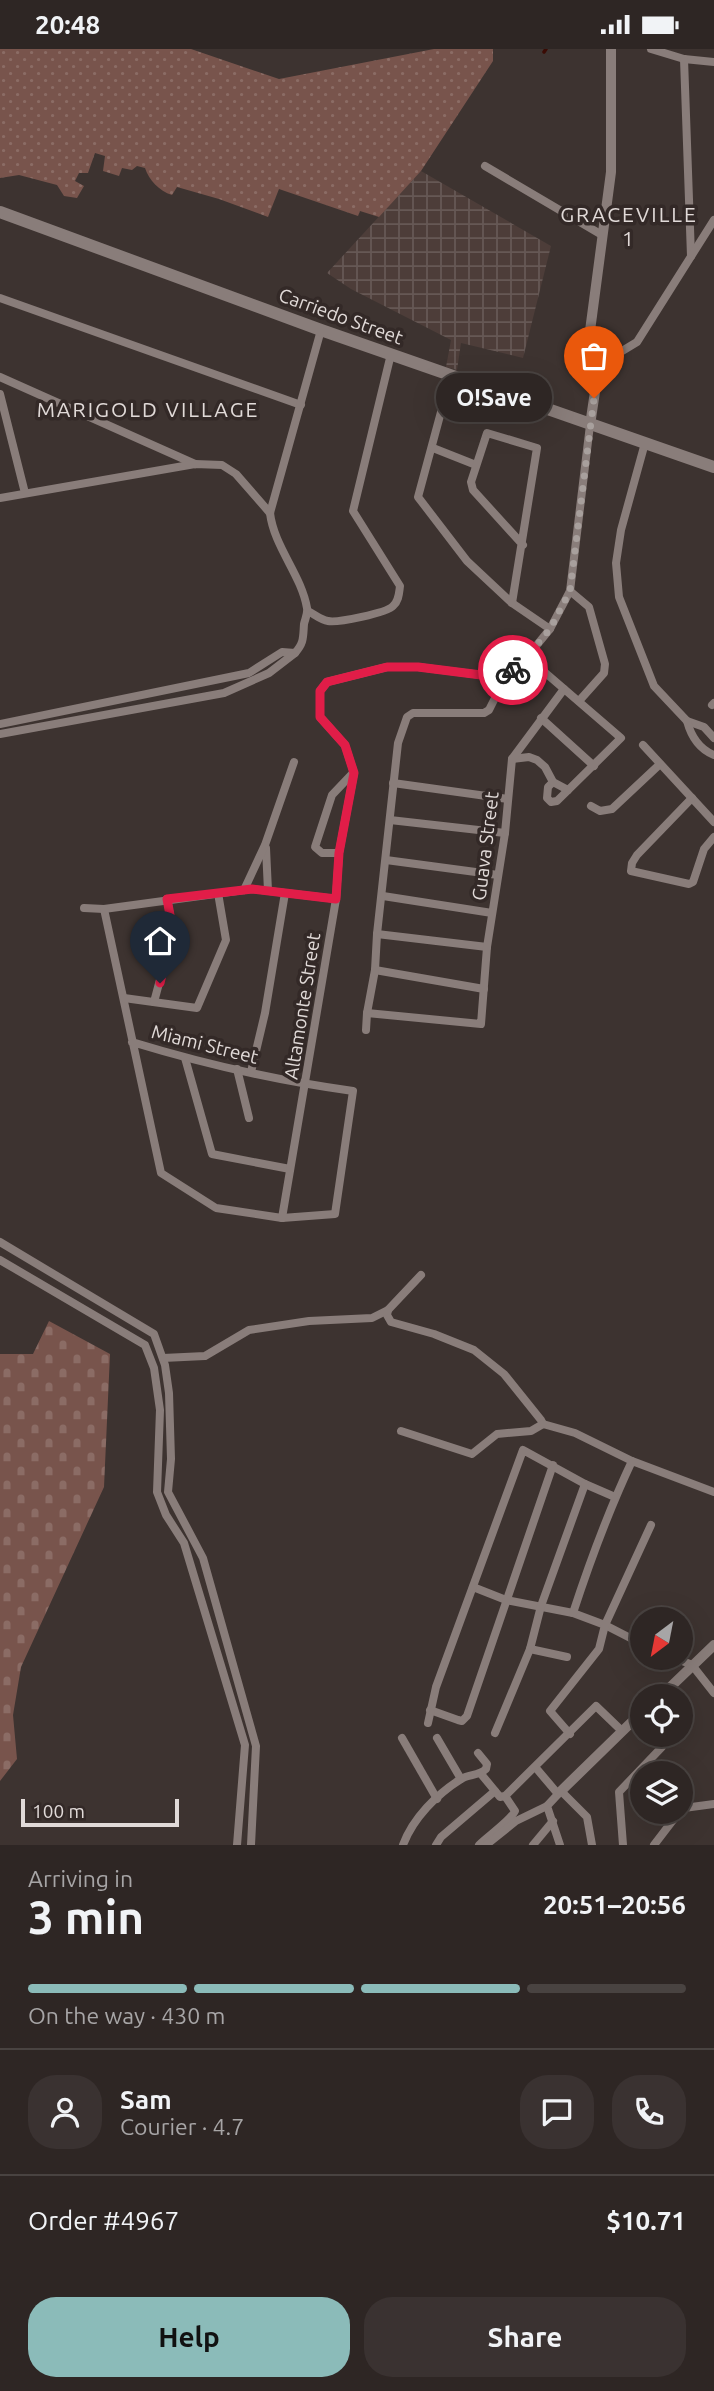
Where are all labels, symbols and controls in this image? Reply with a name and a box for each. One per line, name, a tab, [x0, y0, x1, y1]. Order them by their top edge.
text: 20:48	[35, 10, 100, 39]
district label: GRACEVILLE 1	[560, 202, 698, 250]
street label: Carriedo Street	[276, 283, 407, 349]
pin	[564, 326, 624, 398]
icon: bag	[575, 337, 613, 375]
callout: O!Save	[436, 373, 552, 423]
text: O!Save	[456, 385, 532, 410]
district label: MARIGOLD VILLAGE	[37, 397, 259, 421]
courier	[478, 635, 548, 705]
icon: bike	[494, 651, 532, 689]
street label: Guava Street	[467, 790, 503, 902]
pin	[130, 911, 190, 983]
icon: home	[141, 922, 179, 960]
street label: Altamonte Street	[280, 931, 325, 1081]
street label: Miami Street	[149, 1020, 261, 1068]
north arrow	[630, 1607, 693, 1669]
map controls	[630, 1607, 693, 1824]
button: locate	[630, 1684, 693, 1747]
button: layers	[630, 1761, 693, 1824]
scale bar	[21, 1796, 178, 1828]
text: 100 m	[32, 1800, 85, 1822]
text: Arriving in	[28, 1866, 133, 1891]
text: 20:51–20:56	[543, 1890, 686, 1919]
text: 3 min	[28, 1891, 144, 1943]
text: On the way · 430 m	[28, 2003, 225, 2028]
button: person	[28, 2075, 102, 2149]
button: chat	[520, 2075, 594, 2149]
button: phone	[612, 2075, 686, 2149]
text: Sam	[120, 2085, 172, 2114]
text: Courier · 4.7	[120, 2114, 244, 2139]
text: Order #4967	[28, 2206, 179, 2235]
text: $10.71	[606, 2206, 686, 2235]
button: Help	[28, 2297, 350, 2377]
button: Share	[364, 2297, 686, 2377]

